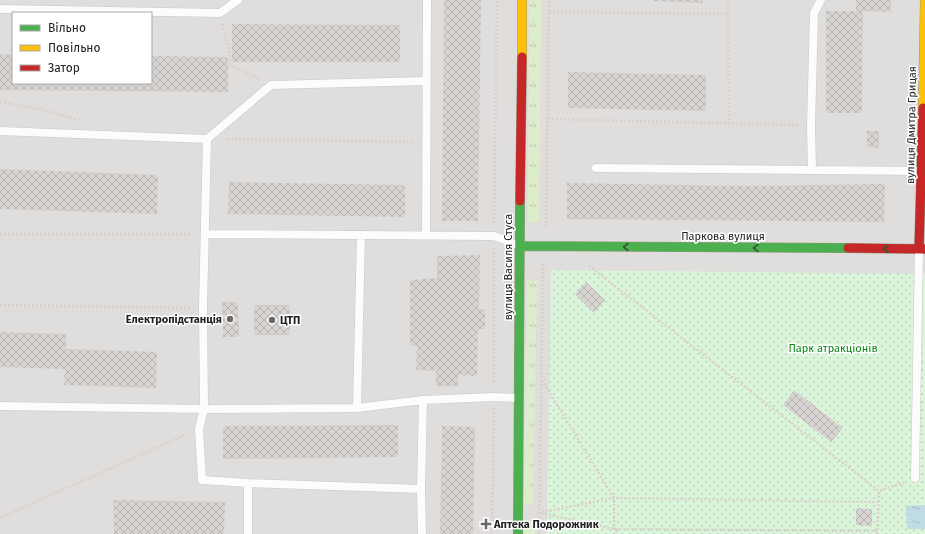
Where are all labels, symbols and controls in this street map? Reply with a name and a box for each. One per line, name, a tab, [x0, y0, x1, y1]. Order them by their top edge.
legend	[12, 12, 152, 84]
text: Вільно	[48, 21, 86, 35]
text: Повільно	[48, 41, 101, 55]
text: Затор	[48, 61, 80, 75]
street label: вулиця Дмитра Грицая	[904, 66, 919, 184]
street label: вулиця Василя Стуса	[502, 214, 515, 320]
street label: Паркова вулиця	[681, 230, 765, 243]
one-way arrow	[623, 243, 629, 251]
one-way arrow	[753, 244, 759, 252]
one-way arrow	[883, 245, 889, 253]
place label: Електропідстанція	[126, 313, 222, 326]
marker: Електропідстанція	[225, 314, 235, 324]
place label: ЦТП	[280, 314, 300, 327]
marker: ЦТП	[267, 315, 277, 325]
park label: Парк атракціонів	[788, 342, 878, 355]
place label: Аптека Подорожник	[493, 518, 600, 531]
marker: Аптека Подорожник	[481, 519, 491, 529]

